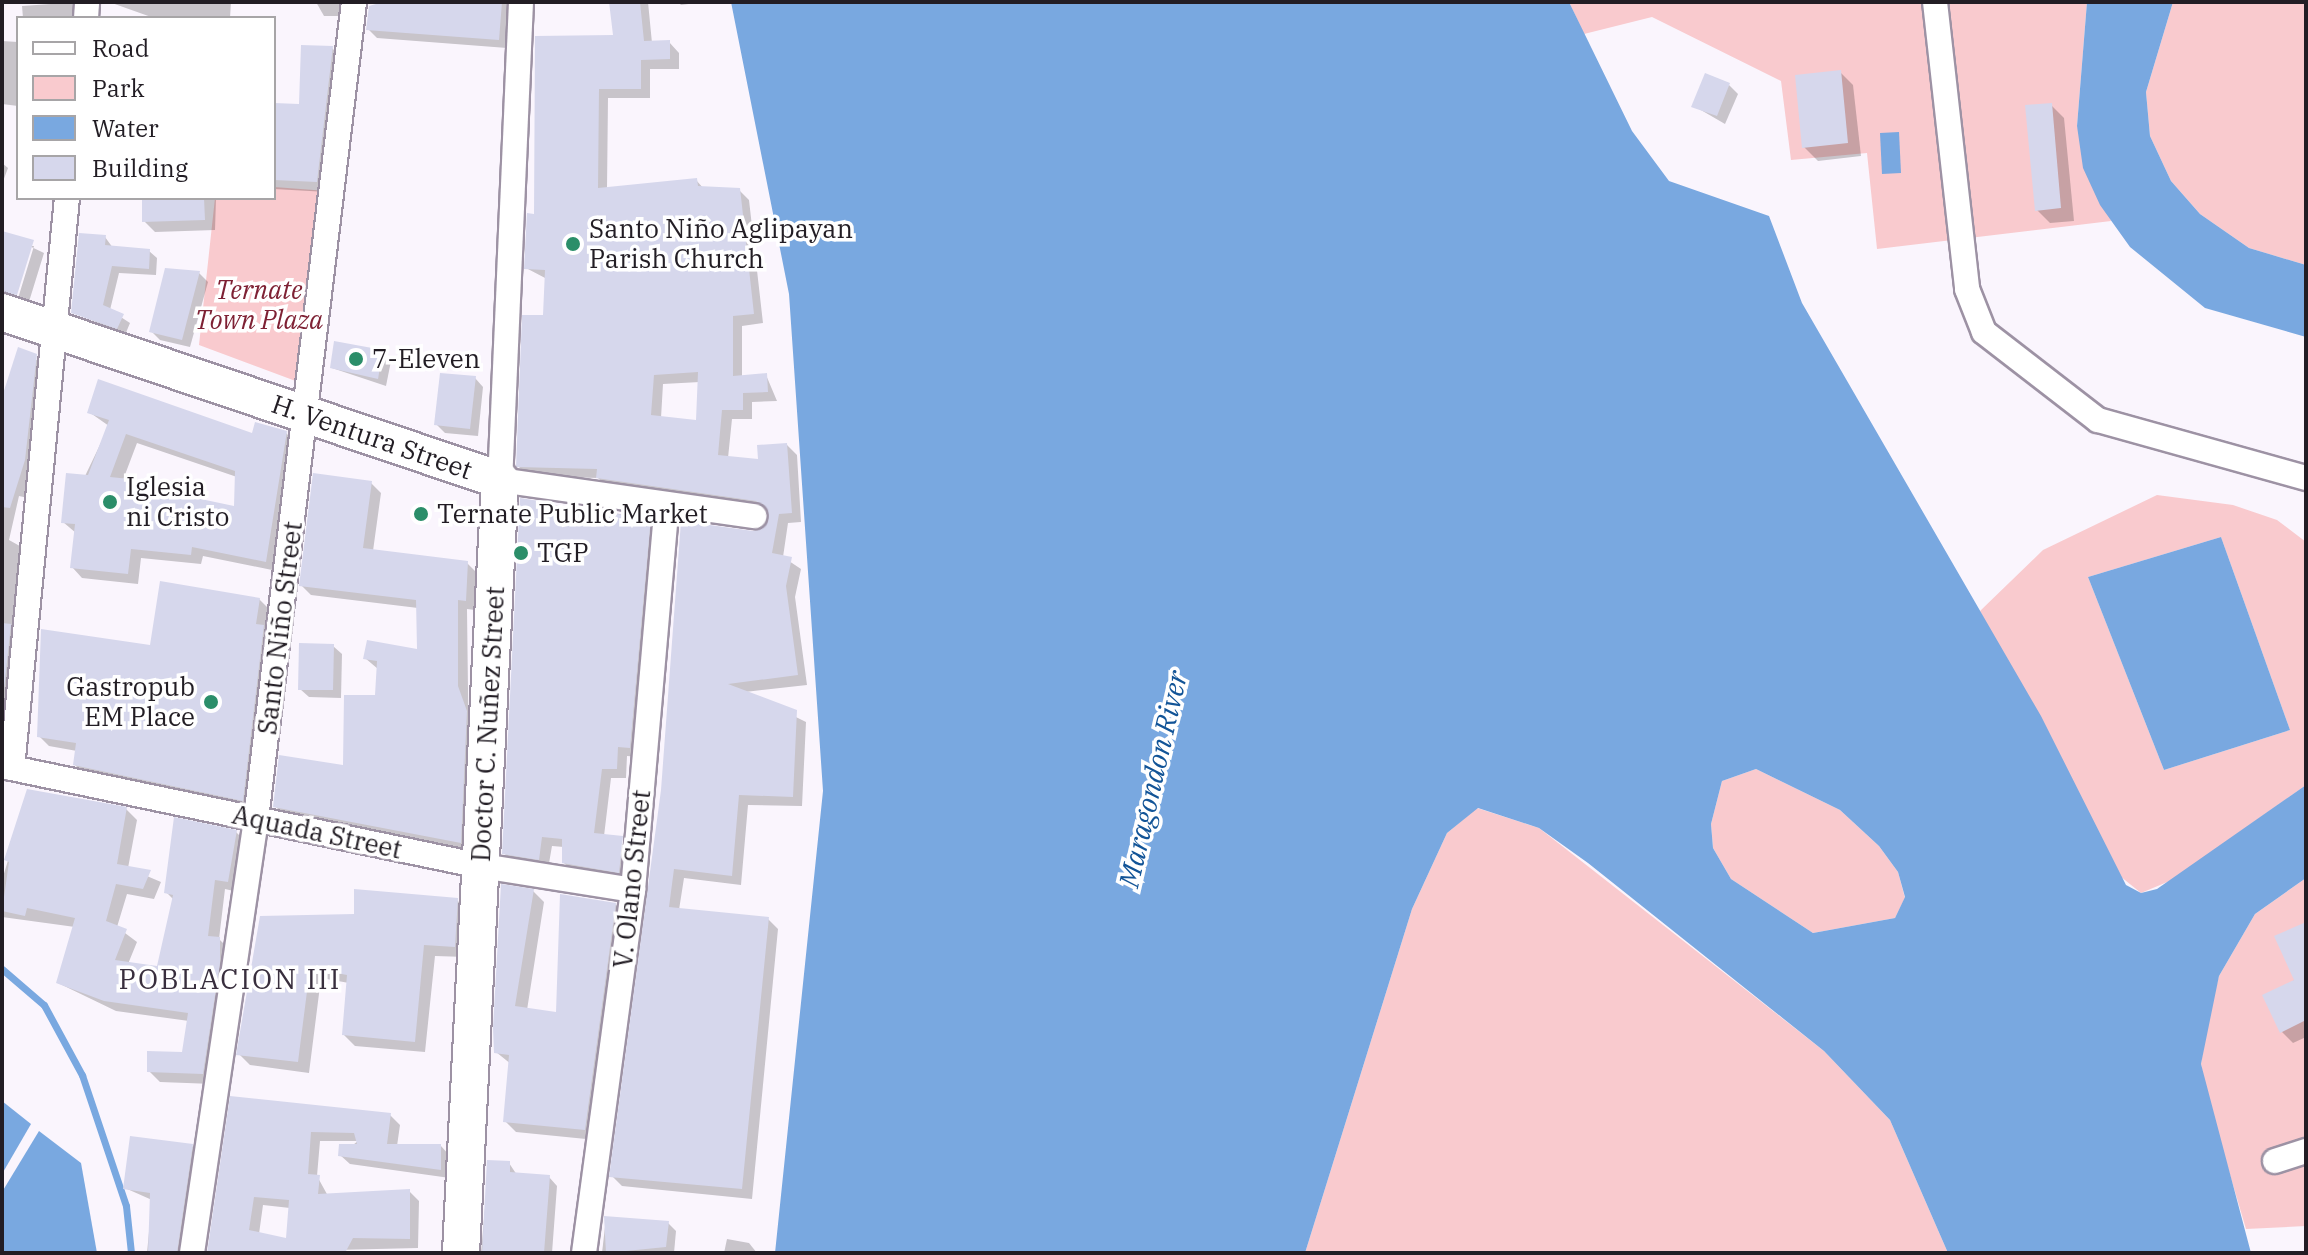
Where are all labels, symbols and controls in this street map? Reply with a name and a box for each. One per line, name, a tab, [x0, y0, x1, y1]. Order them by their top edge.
legend	[16, 16, 276, 200]
text: Road	[92, 32, 149, 64]
text: Park	[92, 72, 144, 104]
text: Water	[92, 112, 159, 144]
text: Building	[92, 152, 188, 184]
place label: Santo Niño Aglipayan Parish Church	[589, 213, 853, 274]
marker: Santo Niño Aglipayan Parish Church	[564, 235, 582, 253]
park label: Ternate Town Plaza	[195, 274, 323, 336]
place label: 7-Eleven	[372, 343, 480, 375]
marker: 7-Eleven	[347, 350, 365, 368]
street label: H. Ventura Street	[268, 388, 476, 486]
place label: Iglesia ni Cristo	[126, 471, 229, 532]
marker: Iglesia ni Cristo	[101, 493, 119, 511]
place label: Ternate Public Market	[437, 498, 708, 530]
marker: Ternate Public Market	[412, 505, 430, 523]
street label: Santo Niño Street	[251, 520, 309, 736]
place label: TGP	[537, 537, 589, 569]
marker: TGP	[512, 544, 530, 562]
street label: Doctor C. Nuñez Street	[465, 585, 511, 863]
water label: Maragondon River	[1112, 667, 1194, 891]
place label: Gastropub EM Place	[66, 671, 195, 732]
marker: Gastropub EM Place	[202, 693, 220, 711]
street label: V. Olano Street	[607, 788, 657, 970]
street label: Aquada Street	[229, 799, 405, 865]
district label: POBLACION III	[119, 962, 341, 996]

